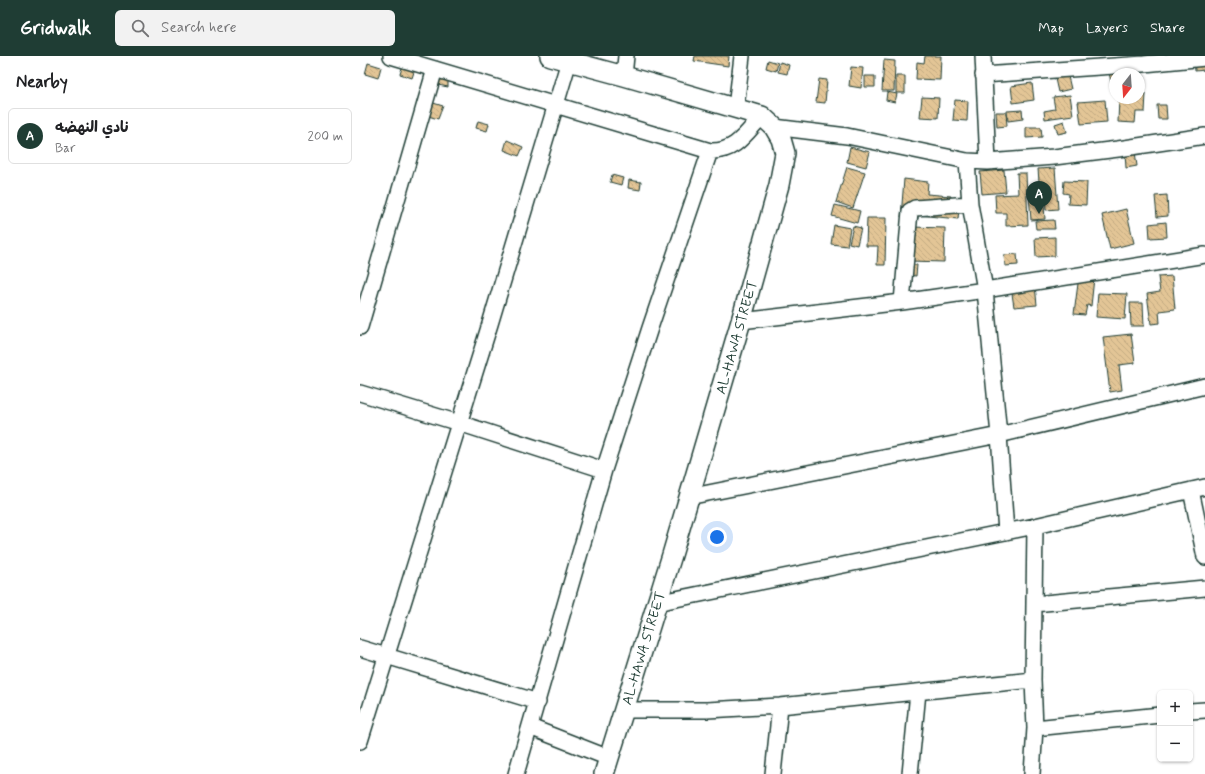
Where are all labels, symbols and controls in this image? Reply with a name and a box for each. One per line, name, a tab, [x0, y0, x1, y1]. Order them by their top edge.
search box	[115, 10, 395, 46]
text: Gridwalk	[20, 16, 91, 41]
icon: search	[129, 17, 151, 39]
text: Search here	[161, 18, 237, 38]
text: Map	[1038, 19, 1064, 37]
text: Layers	[1086, 19, 1128, 37]
text: Share	[1150, 19, 1185, 37]
north arrow	[1109, 68, 1145, 104]
text: Nearby	[16, 71, 68, 93]
text: نادي النهضه	[55, 118, 129, 138]
text: A	[26, 128, 34, 145]
text: 200 m	[308, 128, 343, 145]
text: Bar	[55, 140, 75, 157]
pin: A	[1026, 181, 1052, 214]
street label: AL-HAWA STREET	[712, 278, 762, 396]
your location	[707, 527, 727, 547]
street label: AL-HAWA STREET	[618, 589, 670, 707]
map controls	[1157, 690, 1193, 762]
button: +	[1157, 690, 1193, 726]
button: −	[1157, 726, 1193, 762]

